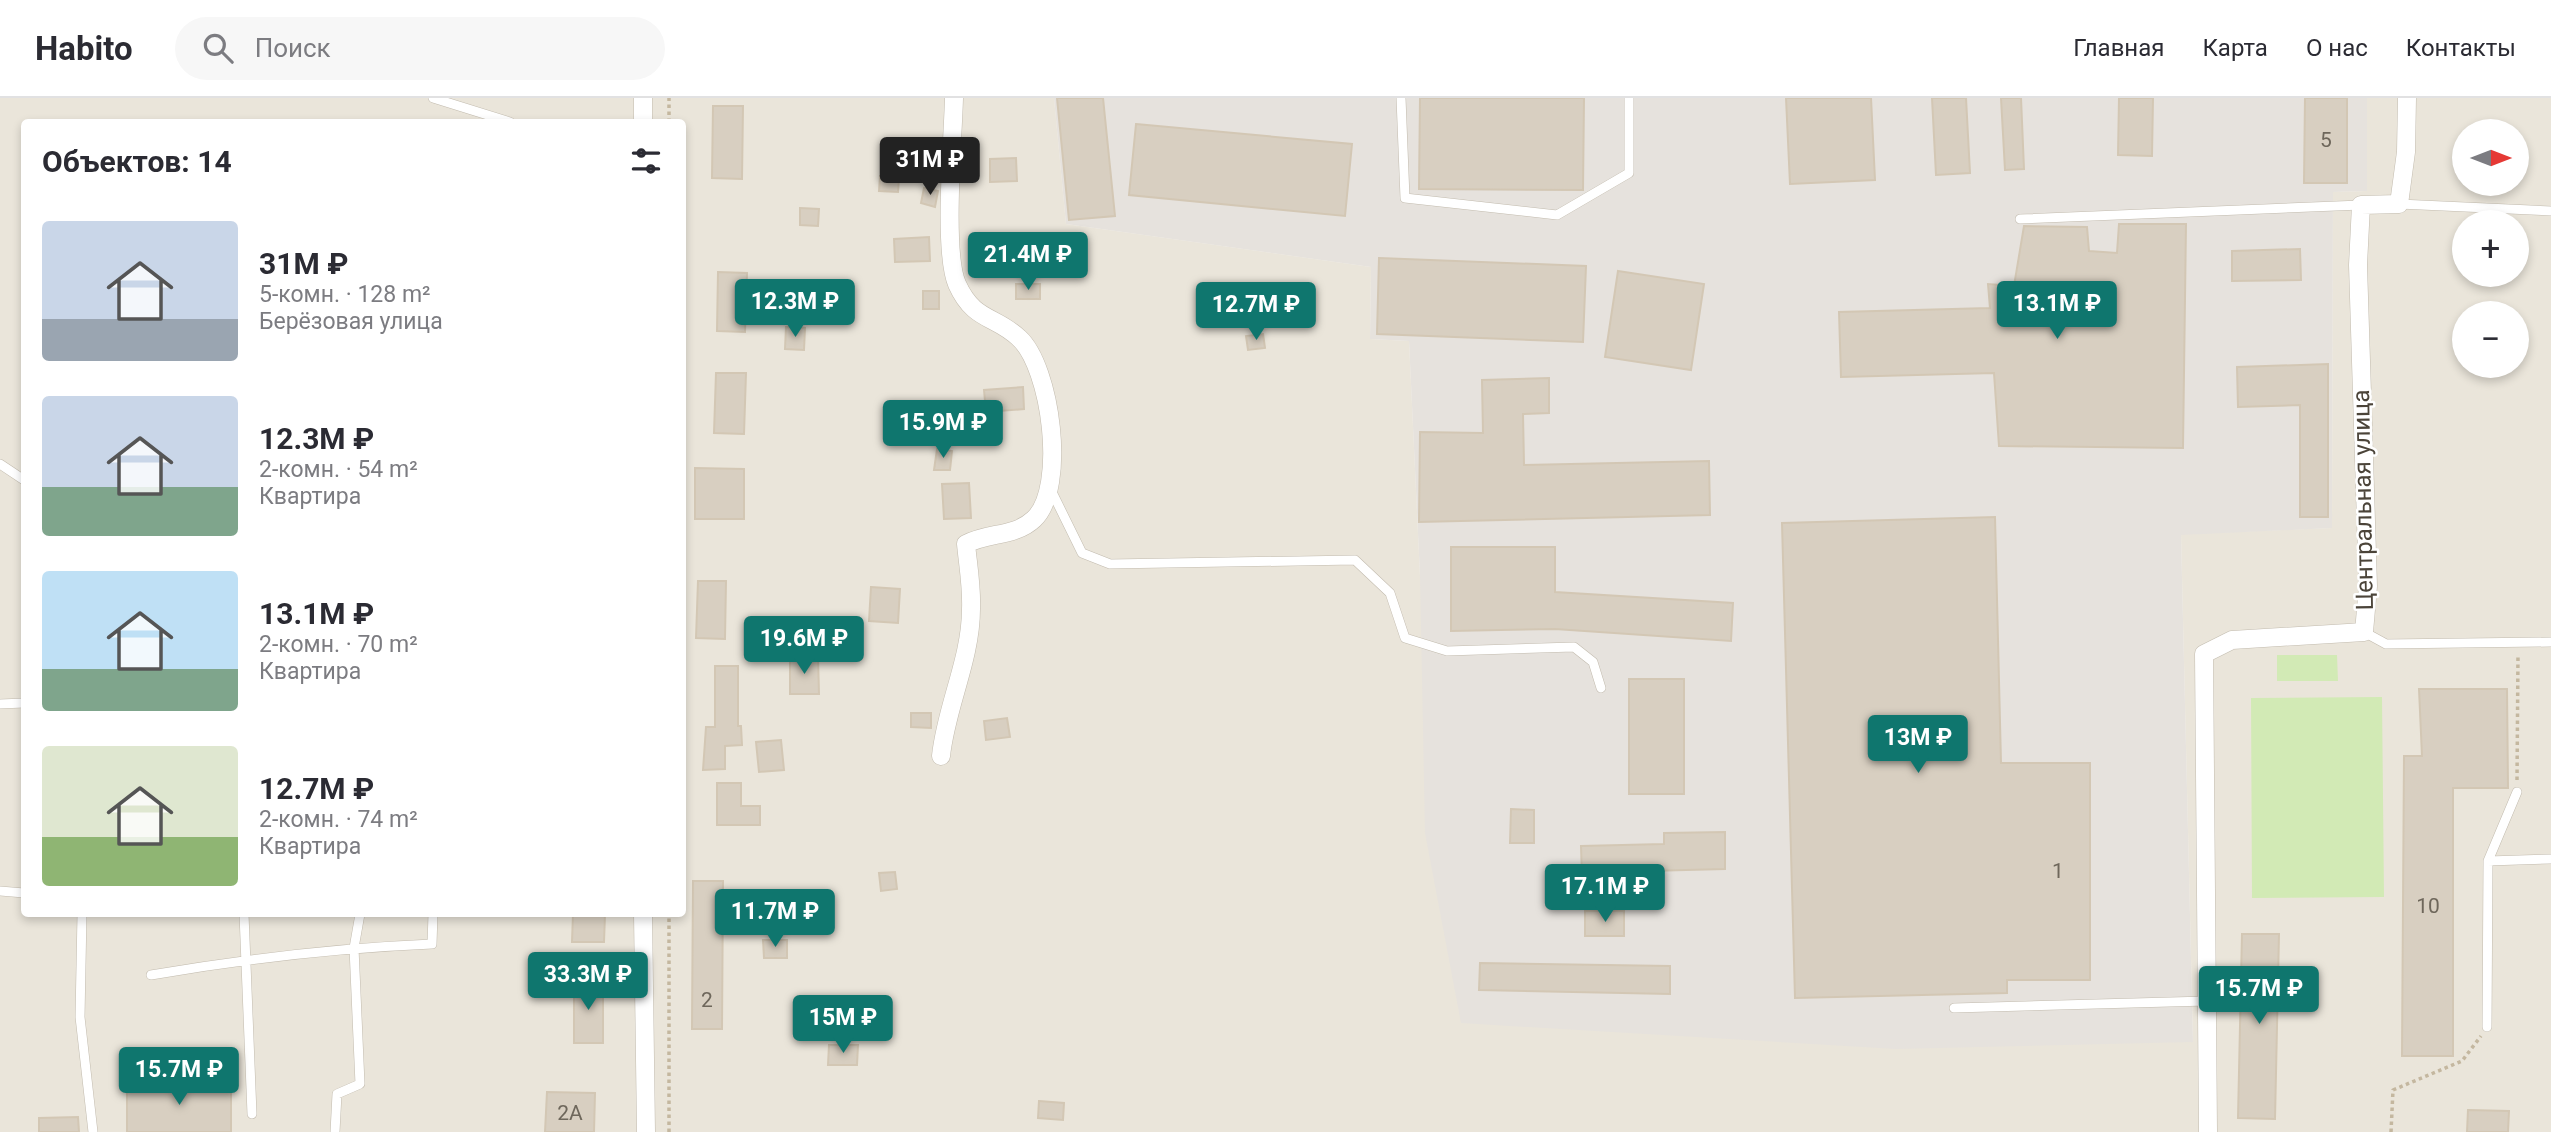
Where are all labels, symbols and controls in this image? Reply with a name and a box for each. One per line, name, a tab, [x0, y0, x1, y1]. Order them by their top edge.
search box	[175, 17, 665, 80]
text: Habito	[35, 29, 133, 68]
icon: search	[199, 29, 237, 67]
text: Поиск	[255, 33, 331, 63]
text: Главная	[2073, 34, 2164, 62]
text: Карта	[2202, 34, 2268, 62]
text: О нас	[2306, 34, 2368, 62]
text: Контакты	[2406, 34, 2516, 62]
north arrow	[2452, 119, 2529, 196]
map controls	[2452, 119, 2529, 378]
house number: 5	[2320, 128, 2332, 152]
pin: 31M ₽	[881, 138, 979, 197]
icon: filters	[627, 142, 665, 180]
text: Объектов: 14	[42, 144, 232, 179]
text: 31M ₽	[896, 146, 964, 173]
button: +	[2452, 210, 2529, 287]
pin: 21.4M ₽	[963, 232, 1093, 292]
text: 21.4M ₽	[984, 241, 1072, 268]
text: 31M ₽	[259, 246, 348, 281]
icon: home	[98, 249, 182, 333]
pin: 12.3M ₽	[730, 280, 860, 339]
text: 5-комн. · 128 m²	[259, 281, 431, 308]
pin: 12.7M ₽	[1191, 282, 1321, 342]
pin: 13.1M ₽	[1992, 282, 2122, 341]
text: 12.3M ₽	[751, 288, 839, 315]
text: 13.1M ₽	[2013, 290, 2101, 317]
text: 12.7M ₽	[1212, 291, 1300, 318]
button: −	[2452, 301, 2529, 378]
text: Берёзовая улица	[259, 308, 443, 335]
street label: Центральная улица	[2347, 389, 2379, 611]
pin: 15.9M ₽	[878, 400, 1008, 460]
text: 15.9M ₽	[899, 409, 987, 436]
text: 12.3M ₽	[259, 421, 374, 456]
icon: home	[98, 424, 182, 508]
text: 2-комн. · 54 m²	[259, 456, 418, 483]
text: Квартира	[259, 483, 361, 510]
text: 13.1M ₽	[259, 596, 374, 631]
icon: home	[98, 599, 182, 683]
pin: 19.6M ₽	[739, 616, 869, 676]
text: 19.6M ₽	[760, 625, 848, 652]
text: 2-комн. · 70 m²	[259, 631, 418, 658]
text: Квартира	[259, 658, 361, 685]
pin: 13M ₽	[1869, 716, 1967, 775]
text: 13M ₽	[1884, 724, 1952, 751]
text: 12.7M ₽	[259, 771, 374, 806]
icon: home	[98, 774, 182, 858]
text: 2-комн. · 74 m²	[259, 806, 418, 833]
text: Квартира	[259, 833, 361, 860]
house number: 1	[2052, 859, 2064, 883]
pin: 17.1M ₽	[1540, 864, 1670, 924]
text: 17.1M ₽	[1561, 873, 1649, 900]
pin: 11.7M ₽	[710, 890, 840, 949]
house number: 10	[2416, 894, 2440, 918]
text: 11.7M ₽	[731, 898, 819, 925]
pin: 33.3M ₽	[523, 953, 653, 1012]
text: 33.3M ₽	[544, 961, 632, 988]
pin: 15.7M ₽	[2194, 967, 2324, 1026]
text: 15.7M ₽	[2215, 975, 2303, 1002]
house number: 2	[701, 988, 713, 1012]
pin: 15M ₽	[794, 996, 892, 1055]
text: 15M ₽	[809, 1004, 877, 1031]
pin: 15.7M ₽	[114, 1048, 244, 1107]
text: 15.7M ₽	[135, 1056, 223, 1083]
house number: 2А	[557, 1101, 583, 1125]

